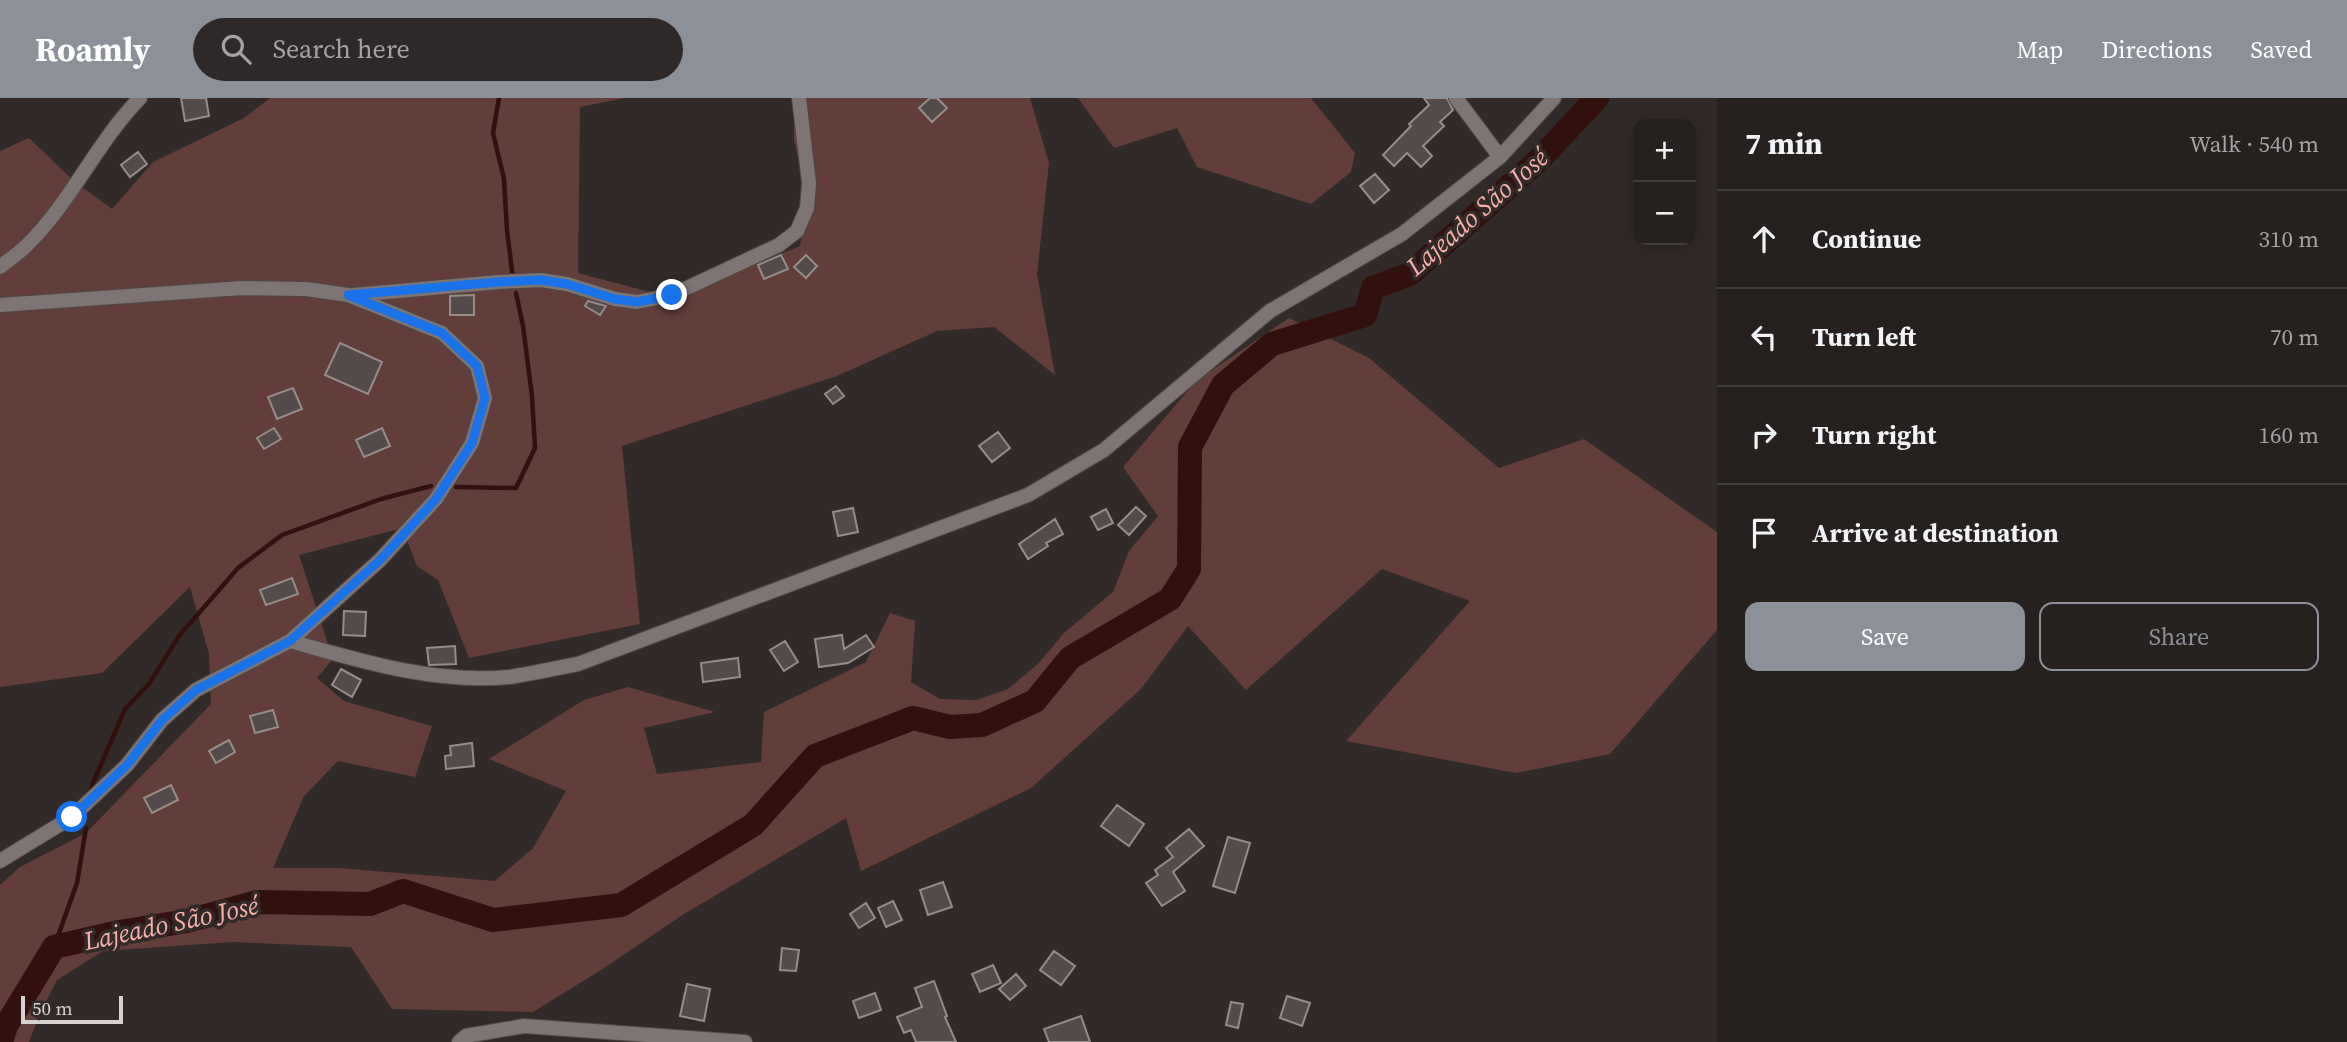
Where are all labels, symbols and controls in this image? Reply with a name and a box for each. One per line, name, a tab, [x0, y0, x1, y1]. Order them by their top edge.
search box	[193, 18, 683, 81]
text: Roamly	[35, 27, 151, 72]
icon: search	[217, 30, 255, 68]
text: Search here	[273, 31, 410, 67]
text: Map	[2016, 33, 2063, 66]
text: Directions	[2101, 33, 2212, 66]
text: Saved	[2250, 33, 2312, 66]
map controls	[1633, 119, 1696, 245]
button: +	[1633, 119, 1696, 182]
text: 7 min	[1745, 123, 1823, 164]
text: Walk · 540 m	[2189, 128, 2319, 160]
water label: Lajeado São José	[1397, 139, 1557, 284]
button: −	[1633, 182, 1696, 245]
icon: ahead	[1745, 220, 1783, 258]
text: Continue	[1812, 221, 1921, 257]
text: 310 m	[2258, 223, 2319, 255]
route end	[656, 279, 687, 310]
icon: left	[1745, 318, 1783, 356]
text: Turn left	[1812, 319, 1916, 355]
text: 70 m	[2270, 321, 2319, 353]
icon: right	[1745, 416, 1783, 454]
text: Turn right	[1812, 417, 1936, 453]
text: 160 m	[2258, 419, 2319, 451]
icon: arrive	[1745, 514, 1783, 552]
text: Arrive at destination	[1812, 515, 2059, 551]
button: Save	[1745, 602, 2025, 671]
button: Share	[2039, 602, 2319, 671]
route start	[56, 801, 87, 832]
water label: Lajeado São José	[80, 887, 263, 959]
scale bar	[21, 993, 122, 1025]
text: 50 m	[32, 995, 73, 1021]

